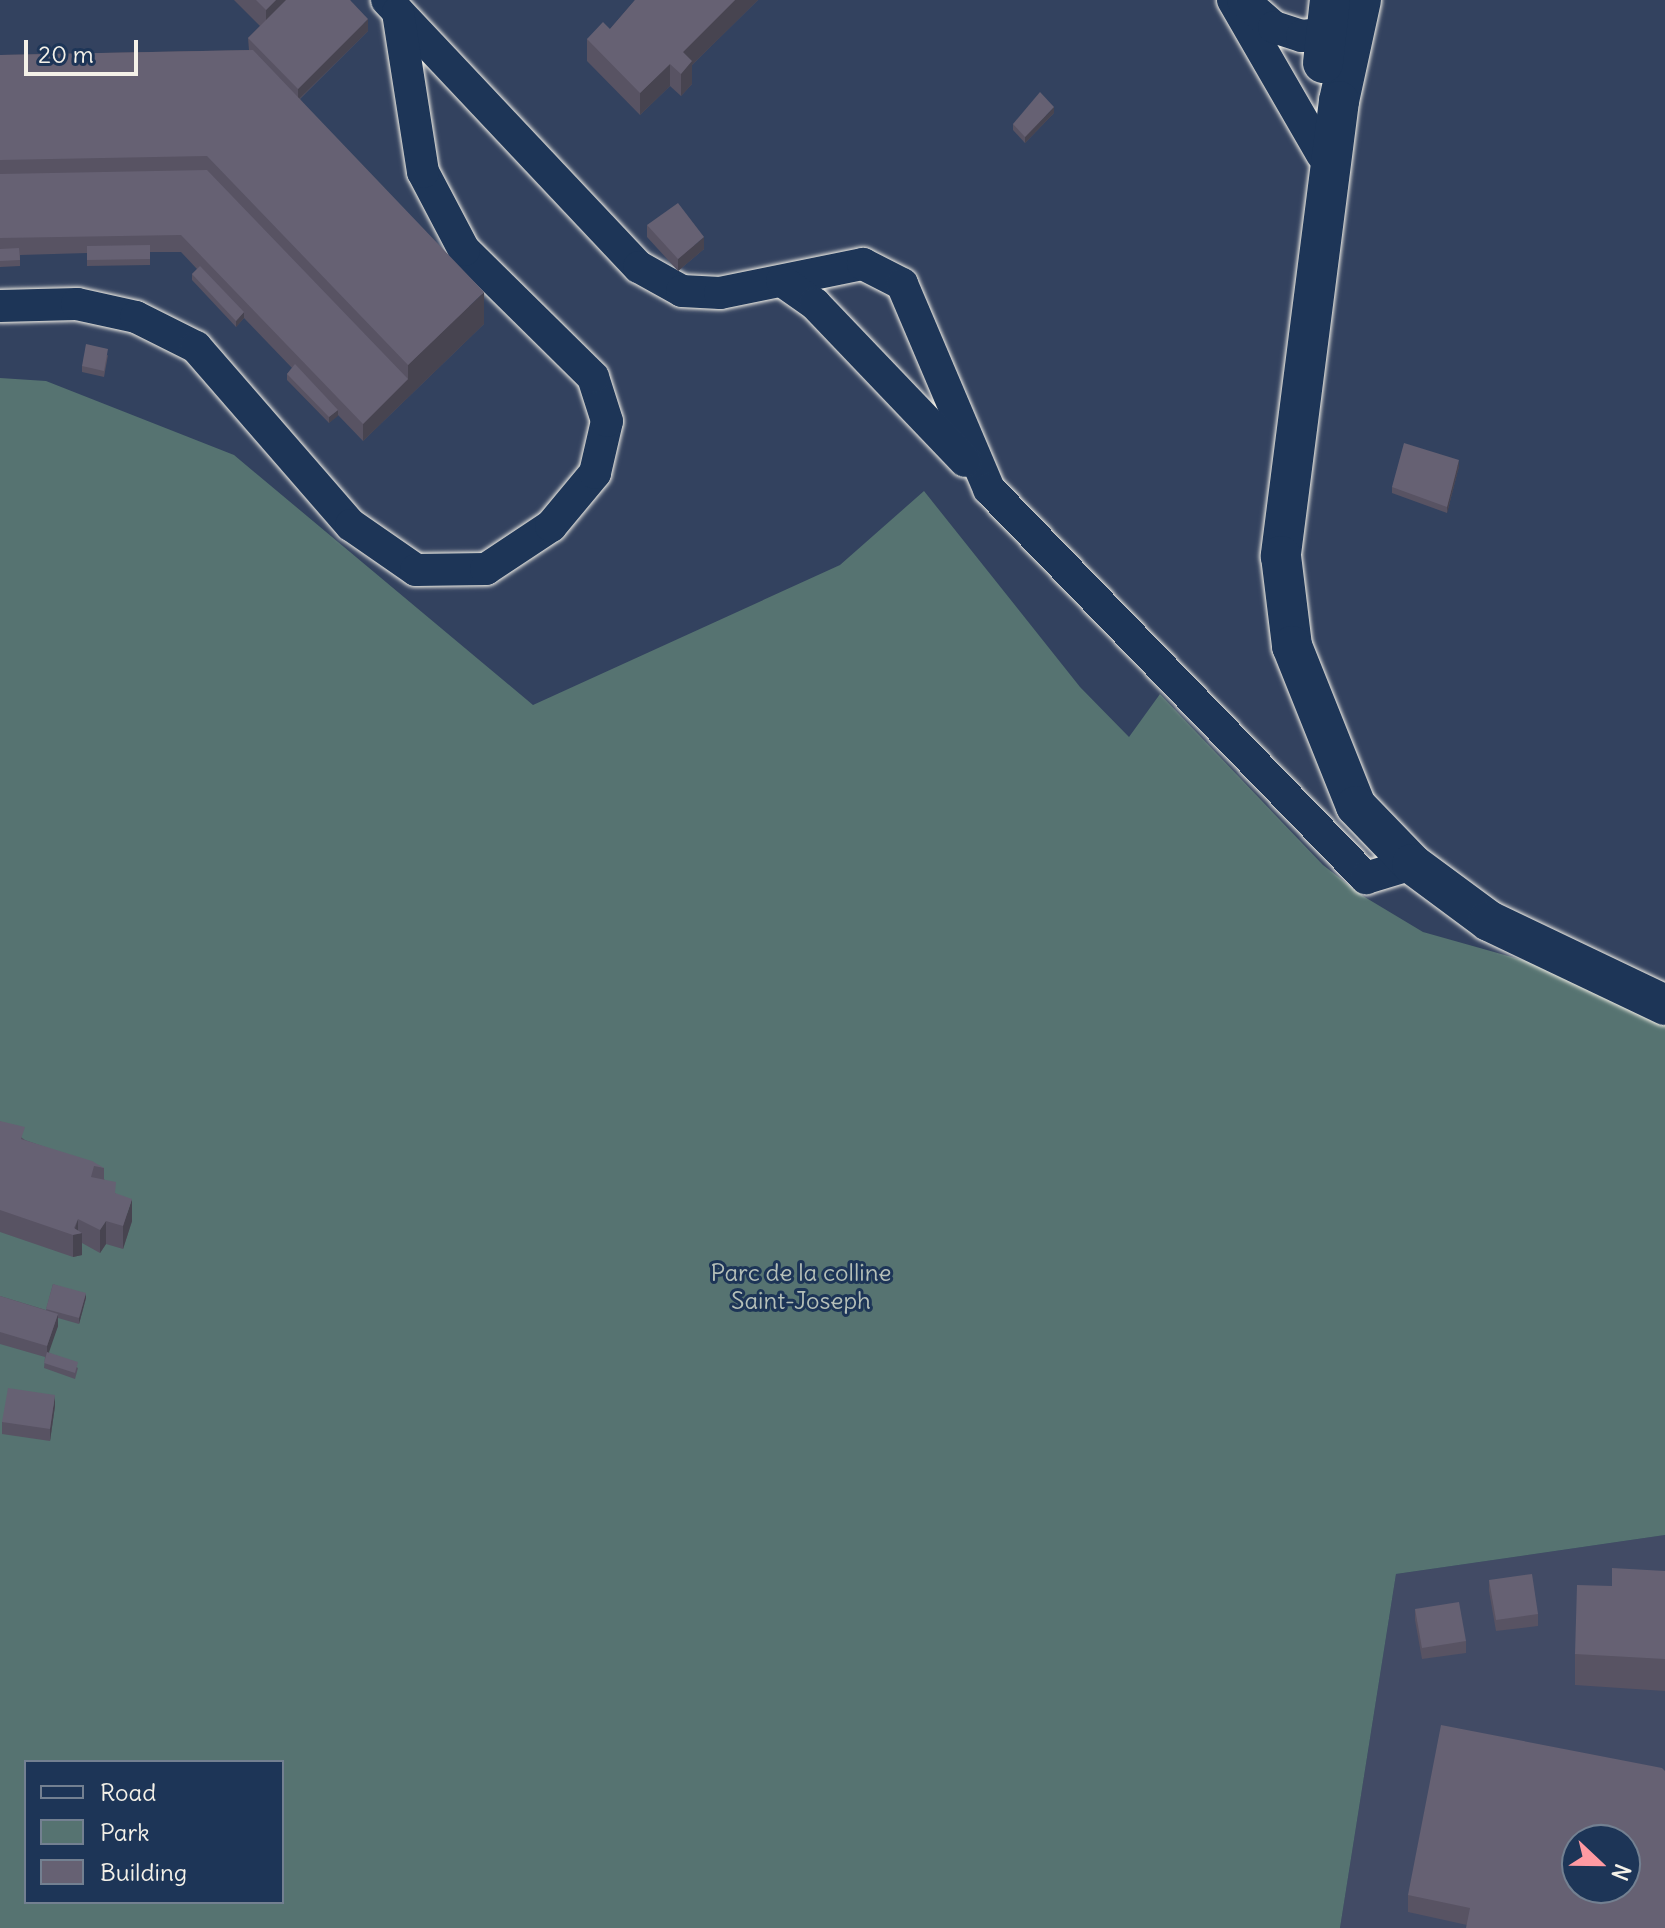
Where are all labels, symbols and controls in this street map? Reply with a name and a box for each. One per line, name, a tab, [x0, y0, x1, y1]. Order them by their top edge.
scale bar	[28, 24, 142, 74]
text: 20 m	[38, 39, 94, 69]
park label: Parc de la colline Saint-Joseph	[711, 1259, 891, 1315]
legend	[24, 1760, 284, 1904]
text: Road	[100, 1777, 156, 1807]
text: Park	[100, 1817, 150, 1847]
north arrow	[1561, 1824, 1641, 1904]
text: Building	[100, 1857, 187, 1887]
text: N	[1606, 1860, 1637, 1885]

